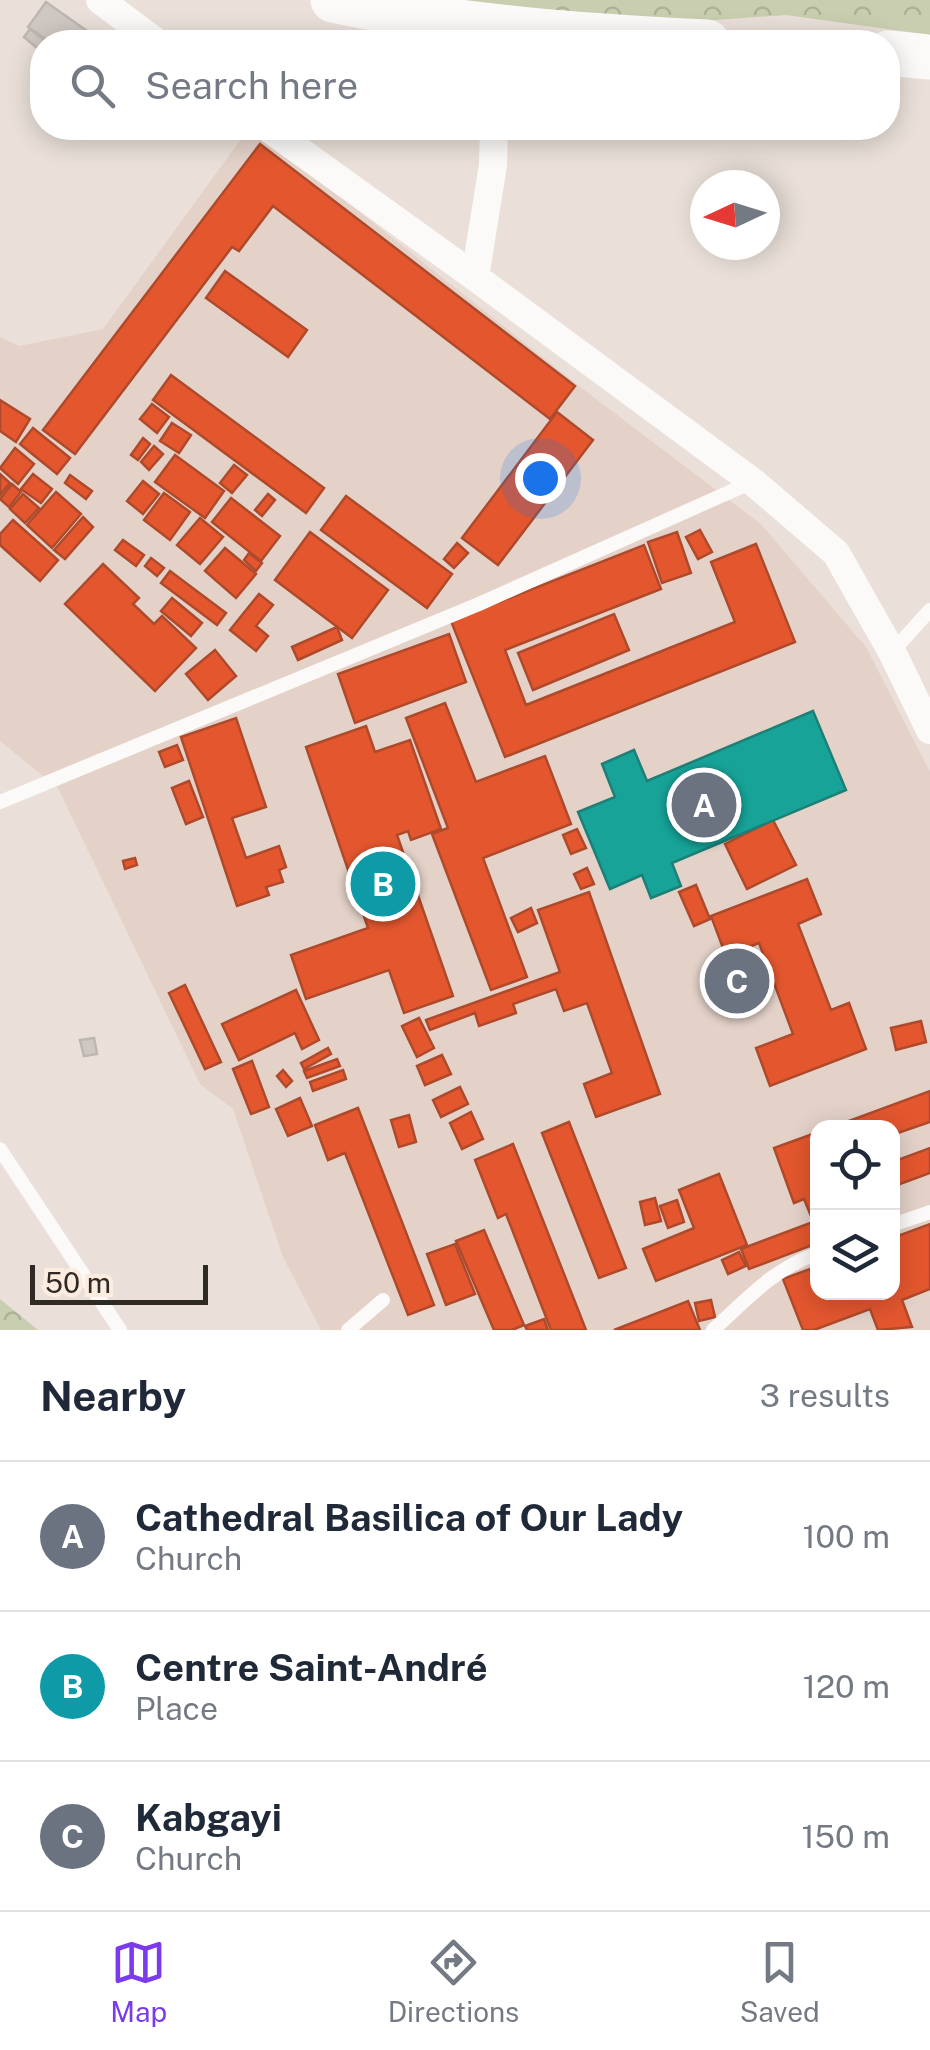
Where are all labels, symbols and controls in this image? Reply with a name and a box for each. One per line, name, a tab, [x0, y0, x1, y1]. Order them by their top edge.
search box	[30, 30, 900, 140]
icon: search	[65, 58, 120, 113]
text: Search here	[145, 63, 358, 108]
north arrow	[690, 170, 780, 260]
your location	[515, 453, 566, 504]
pin: A	[672, 768, 736, 842]
pin: B	[350, 846, 416, 922]
pin: C	[704, 944, 770, 1018]
map controls	[810, 1120, 900, 1300]
button: locate	[810, 1120, 900, 1210]
button: layers	[810, 1210, 900, 1300]
scale bar	[30, 1260, 208, 1304]
text: 50 m	[45, 1266, 111, 1299]
text: Nearby	[40, 1371, 186, 1420]
text: 3 results	[760, 1377, 890, 1414]
text: Cathedral Basilica of Our Lady	[135, 1495, 683, 1540]
text: A	[61, 1518, 84, 1555]
text: 100 m	[803, 1518, 890, 1555]
text: Church	[135, 1540, 242, 1577]
text: Centre Saint-André	[135, 1645, 488, 1690]
text: B	[62, 1668, 83, 1705]
text: 120 m	[803, 1668, 890, 1705]
text: Place	[135, 1690, 218, 1727]
text: Kabgayi	[135, 1795, 282, 1840]
text: C	[61, 1818, 84, 1855]
text: 150 m	[801, 1818, 890, 1855]
text: Church	[135, 1840, 242, 1877]
tab: Map	[110, 1935, 167, 2028]
tab: Directions	[388, 1935, 519, 2028]
tab: Saved	[740, 1935, 820, 2028]

